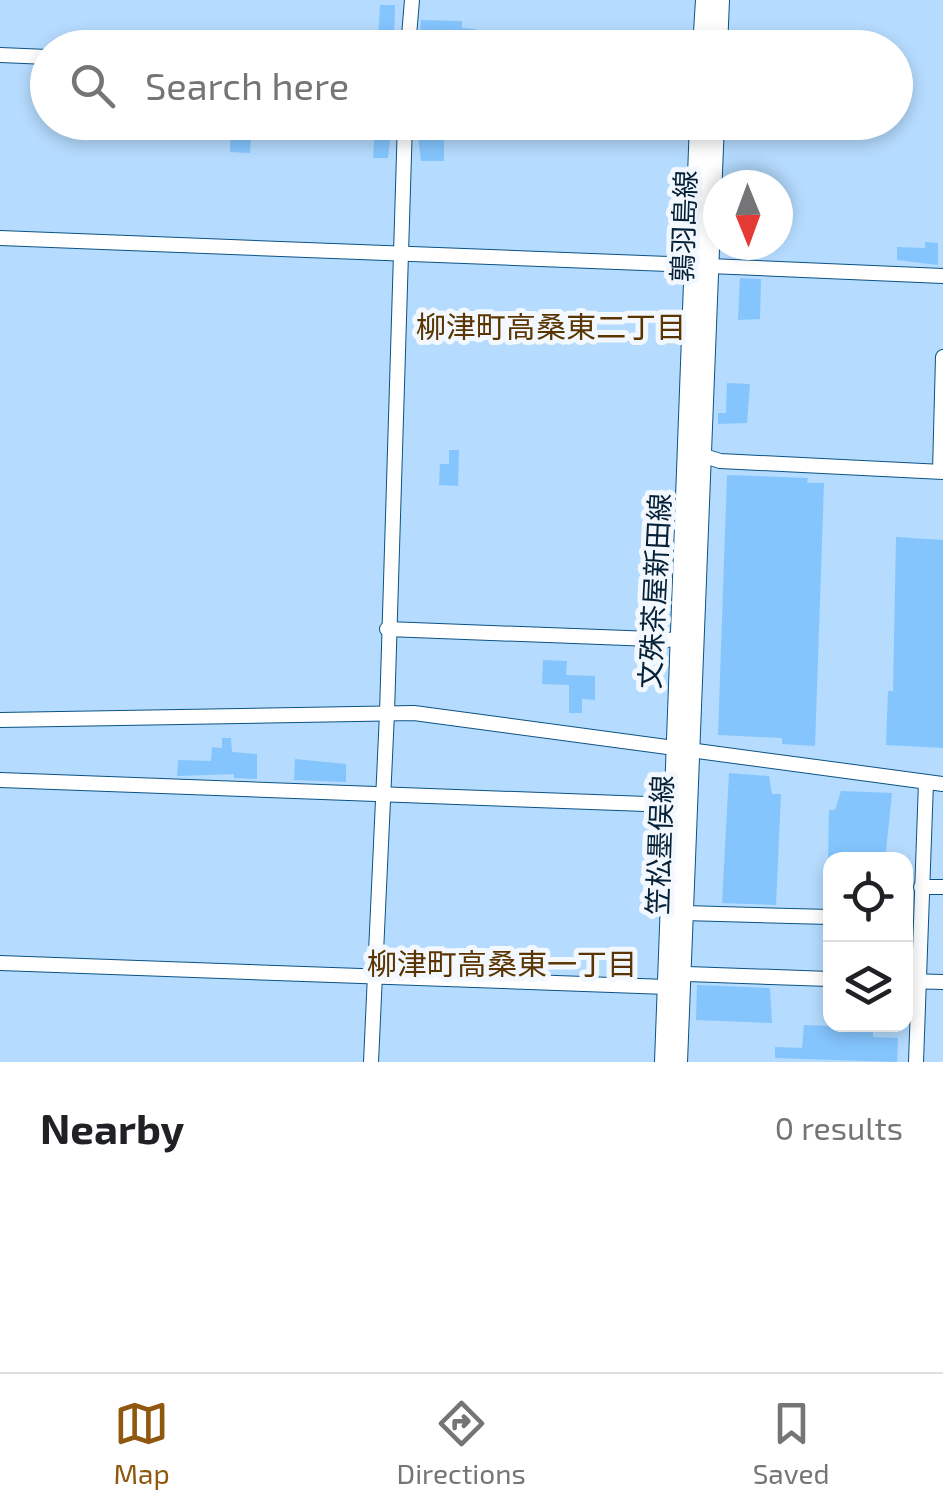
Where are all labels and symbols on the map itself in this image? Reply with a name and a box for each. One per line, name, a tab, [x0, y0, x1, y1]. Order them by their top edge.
street label: 鶉羽島線	[664, 169, 702, 283]
north arrow	[703, 170, 793, 260]
district label: 柳津町高桑東二丁目	[416, 308, 686, 344]
street label: 文殊茶屋新田線	[632, 492, 676, 690]
street label: 笠松墨俣線	[640, 774, 678, 916]
district label: 柳津町高桑東一丁目	[367, 945, 637, 981]

